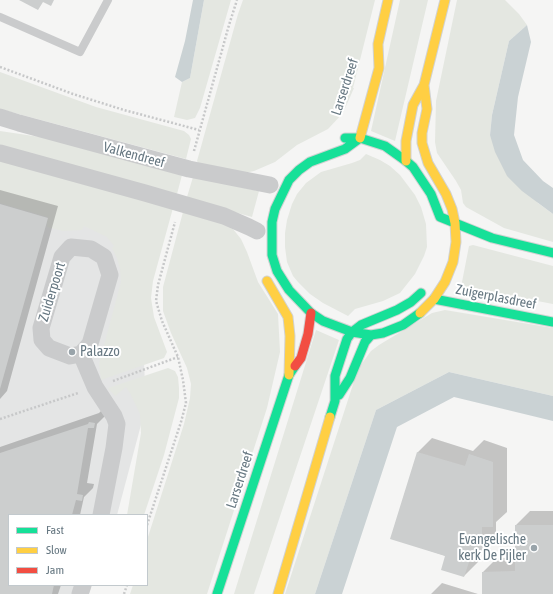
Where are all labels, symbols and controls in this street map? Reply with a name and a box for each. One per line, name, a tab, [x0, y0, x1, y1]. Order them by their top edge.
street label: Larserdreef	[328, 56, 362, 118]
street label: Valkendreef	[101, 139, 167, 171]
street label: Zuiderpoort	[35, 260, 69, 324]
street label: Zuigerplasdreef	[454, 281, 538, 313]
place label: Palazzo	[80, 344, 120, 360]
marker: Palazzo	[67, 347, 77, 357]
street label: Larserdreef	[223, 449, 257, 511]
legend	[8, 514, 148, 586]
text: Fast	[46, 523, 64, 537]
place label: Evangelische kerk De Pijler	[458, 532, 526, 564]
text: Slow	[46, 543, 67, 557]
marker: Evangelische kerk De Pijler	[529, 543, 539, 553]
text: Jam	[46, 563, 64, 577]

